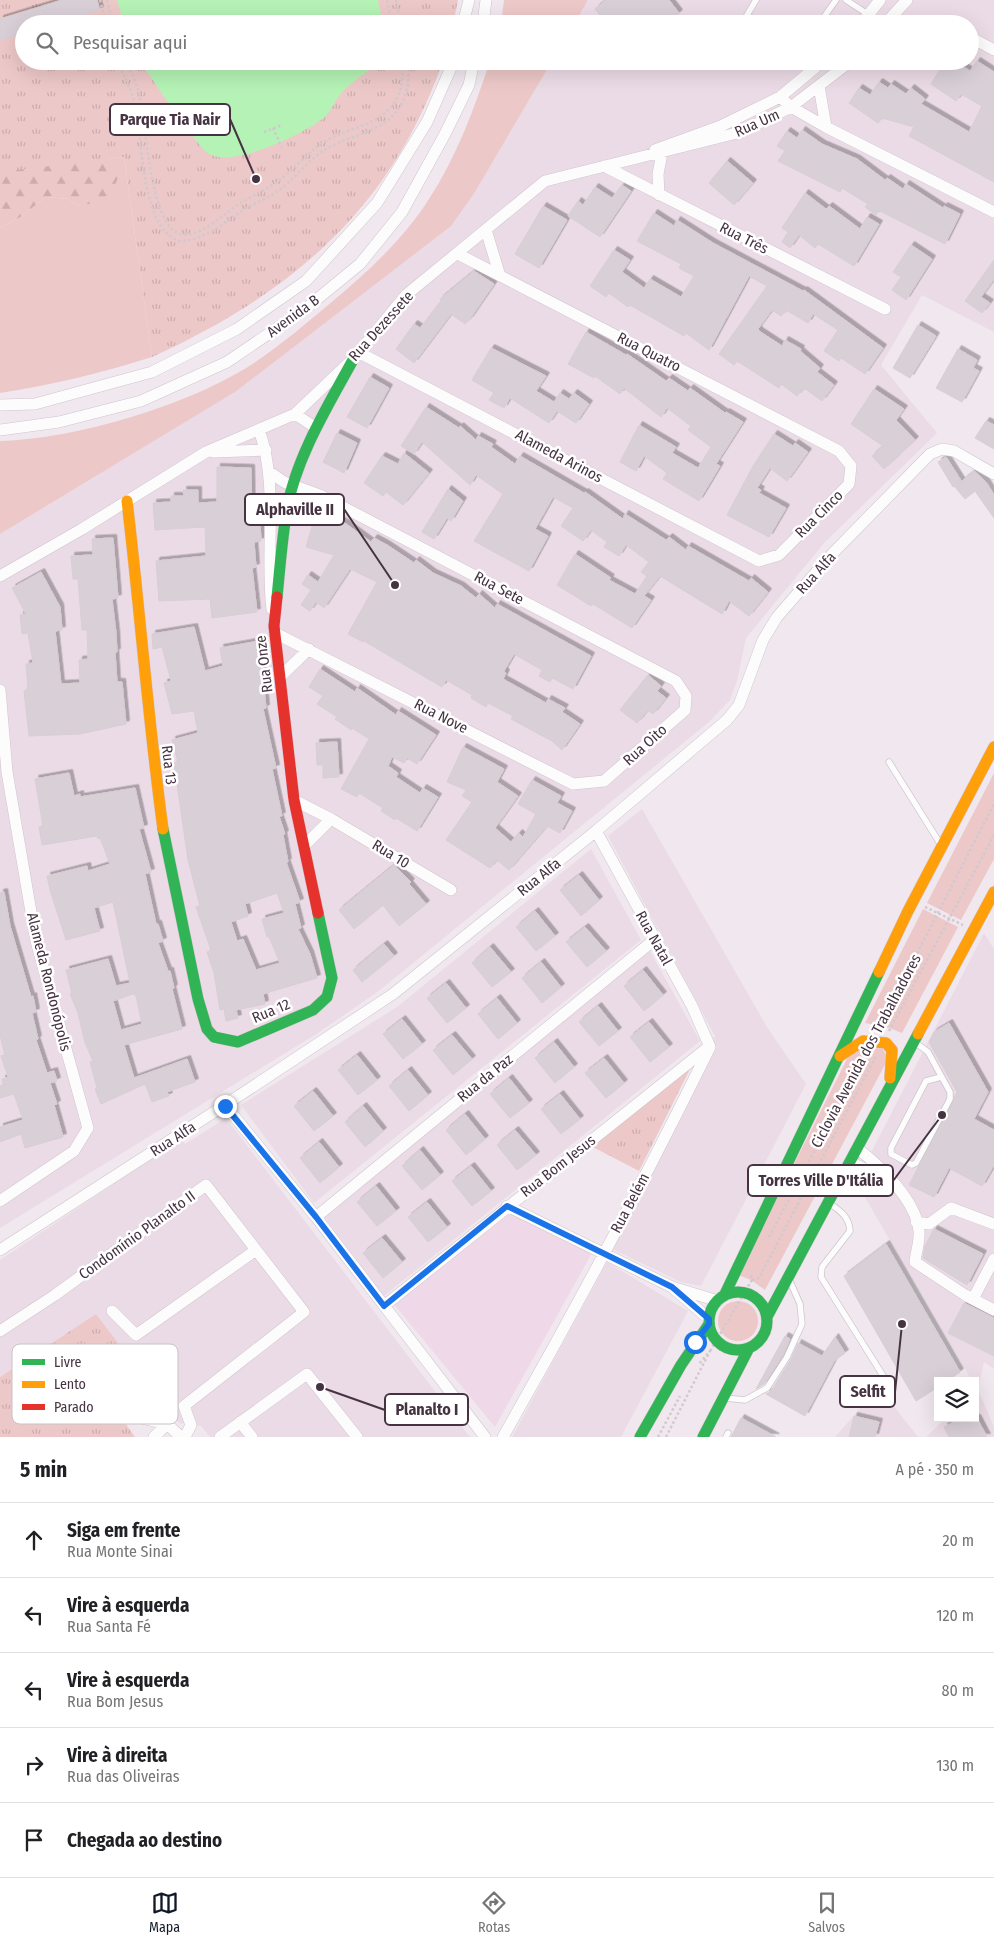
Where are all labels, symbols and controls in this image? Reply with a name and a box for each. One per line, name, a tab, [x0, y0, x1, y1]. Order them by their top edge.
search box	[15, 15, 979, 70]
icon: search	[33, 29, 61, 57]
text: Pesquisar aqui	[73, 31, 187, 54]
callout: Parque Tia Nair	[110, 104, 230, 135]
street label: Rua Um	[732, 105, 782, 141]
text: Parque Tia Nair	[120, 110, 220, 129]
street label: Rua Três	[717, 218, 771, 258]
street label: Rua Dezessete	[345, 287, 417, 365]
street label: Avenida B	[263, 291, 323, 341]
street label: Rua Quatro	[614, 328, 684, 376]
street label: Alameda Arinos	[512, 425, 606, 487]
street label: Rua Cinco	[791, 486, 847, 542]
callout: Alphaville II	[245, 494, 344, 525]
text: Alphaville II	[255, 500, 334, 519]
street label: Rua Alfa	[792, 548, 840, 598]
street label: Rua Sete	[471, 567, 527, 609]
street label: Rua Onze	[252, 634, 276, 694]
street label: Rua Nove	[411, 695, 471, 737]
street label: Rua Oito	[619, 721, 671, 769]
street label: Rua 13	[158, 744, 180, 786]
street label: Rua 10	[369, 836, 413, 872]
street label: Rua Alfa	[514, 854, 564, 900]
street label: Rua Natal	[632, 908, 676, 968]
street label: Alameda Rondonópolis	[23, 911, 75, 1053]
street label: Ciclovia Avenida dos Trabalhadores	[807, 951, 925, 1151]
street label: Rua 12	[249, 995, 293, 1027]
street label: Rua da Paz	[454, 1050, 516, 1106]
route end	[214, 1095, 237, 1118]
street label: Rua Alfa	[147, 1118, 199, 1160]
street label: Rua Bom Jesus	[517, 1131, 599, 1201]
callout: Torres Ville D'Itália	[748, 1165, 893, 1196]
street label: Rua Belém	[607, 1170, 653, 1236]
text: Torres Ville D'Itália	[759, 1171, 884, 1190]
street label: Condomínio Planalto II	[75, 1187, 199, 1283]
route start	[684, 1331, 707, 1354]
legend	[12, 1344, 178, 1424]
text: Livre	[54, 1354, 81, 1371]
text: Lento	[54, 1376, 86, 1393]
callout: Selfit	[840, 1376, 895, 1407]
map controls	[934, 1377, 979, 1422]
button: layers	[934, 1377, 979, 1422]
text: Selfit	[850, 1382, 886, 1401]
callout: Planalto I	[385, 1394, 468, 1425]
text: Parado	[54, 1399, 94, 1416]
text: Planalto I	[396, 1400, 458, 1419]
text: 5 min	[20, 1457, 67, 1483]
text: A pé · 350 m	[896, 1460, 974, 1479]
text: Siga em frente	[67, 1519, 181, 1542]
icon: ahead	[20, 1526, 48, 1554]
text: 20 m	[943, 1531, 974, 1550]
text: Rua Monte Sinai	[67, 1542, 173, 1561]
text: Vire à esquerda	[67, 1594, 189, 1617]
icon: left	[20, 1601, 48, 1629]
text: 120 m	[936, 1606, 974, 1625]
text: Rua Santa Fé	[67, 1617, 151, 1636]
text: Vire à esquerda	[67, 1669, 189, 1692]
icon: left	[20, 1676, 48, 1704]
text: 80 m	[942, 1681, 974, 1700]
text: Rua Bom Jesus	[67, 1692, 163, 1711]
text: Vire à direita	[67, 1744, 168, 1767]
icon: right	[20, 1751, 48, 1779]
text: 130 m	[936, 1756, 974, 1775]
text: Rua das Oliveiras	[67, 1767, 180, 1786]
icon: arrive	[20, 1826, 48, 1854]
text: Chegada ao destino	[67, 1829, 222, 1852]
tab: Mapa	[149, 1889, 180, 1936]
tab: Rotas	[478, 1889, 510, 1936]
tab: Salvos	[808, 1889, 845, 1936]

